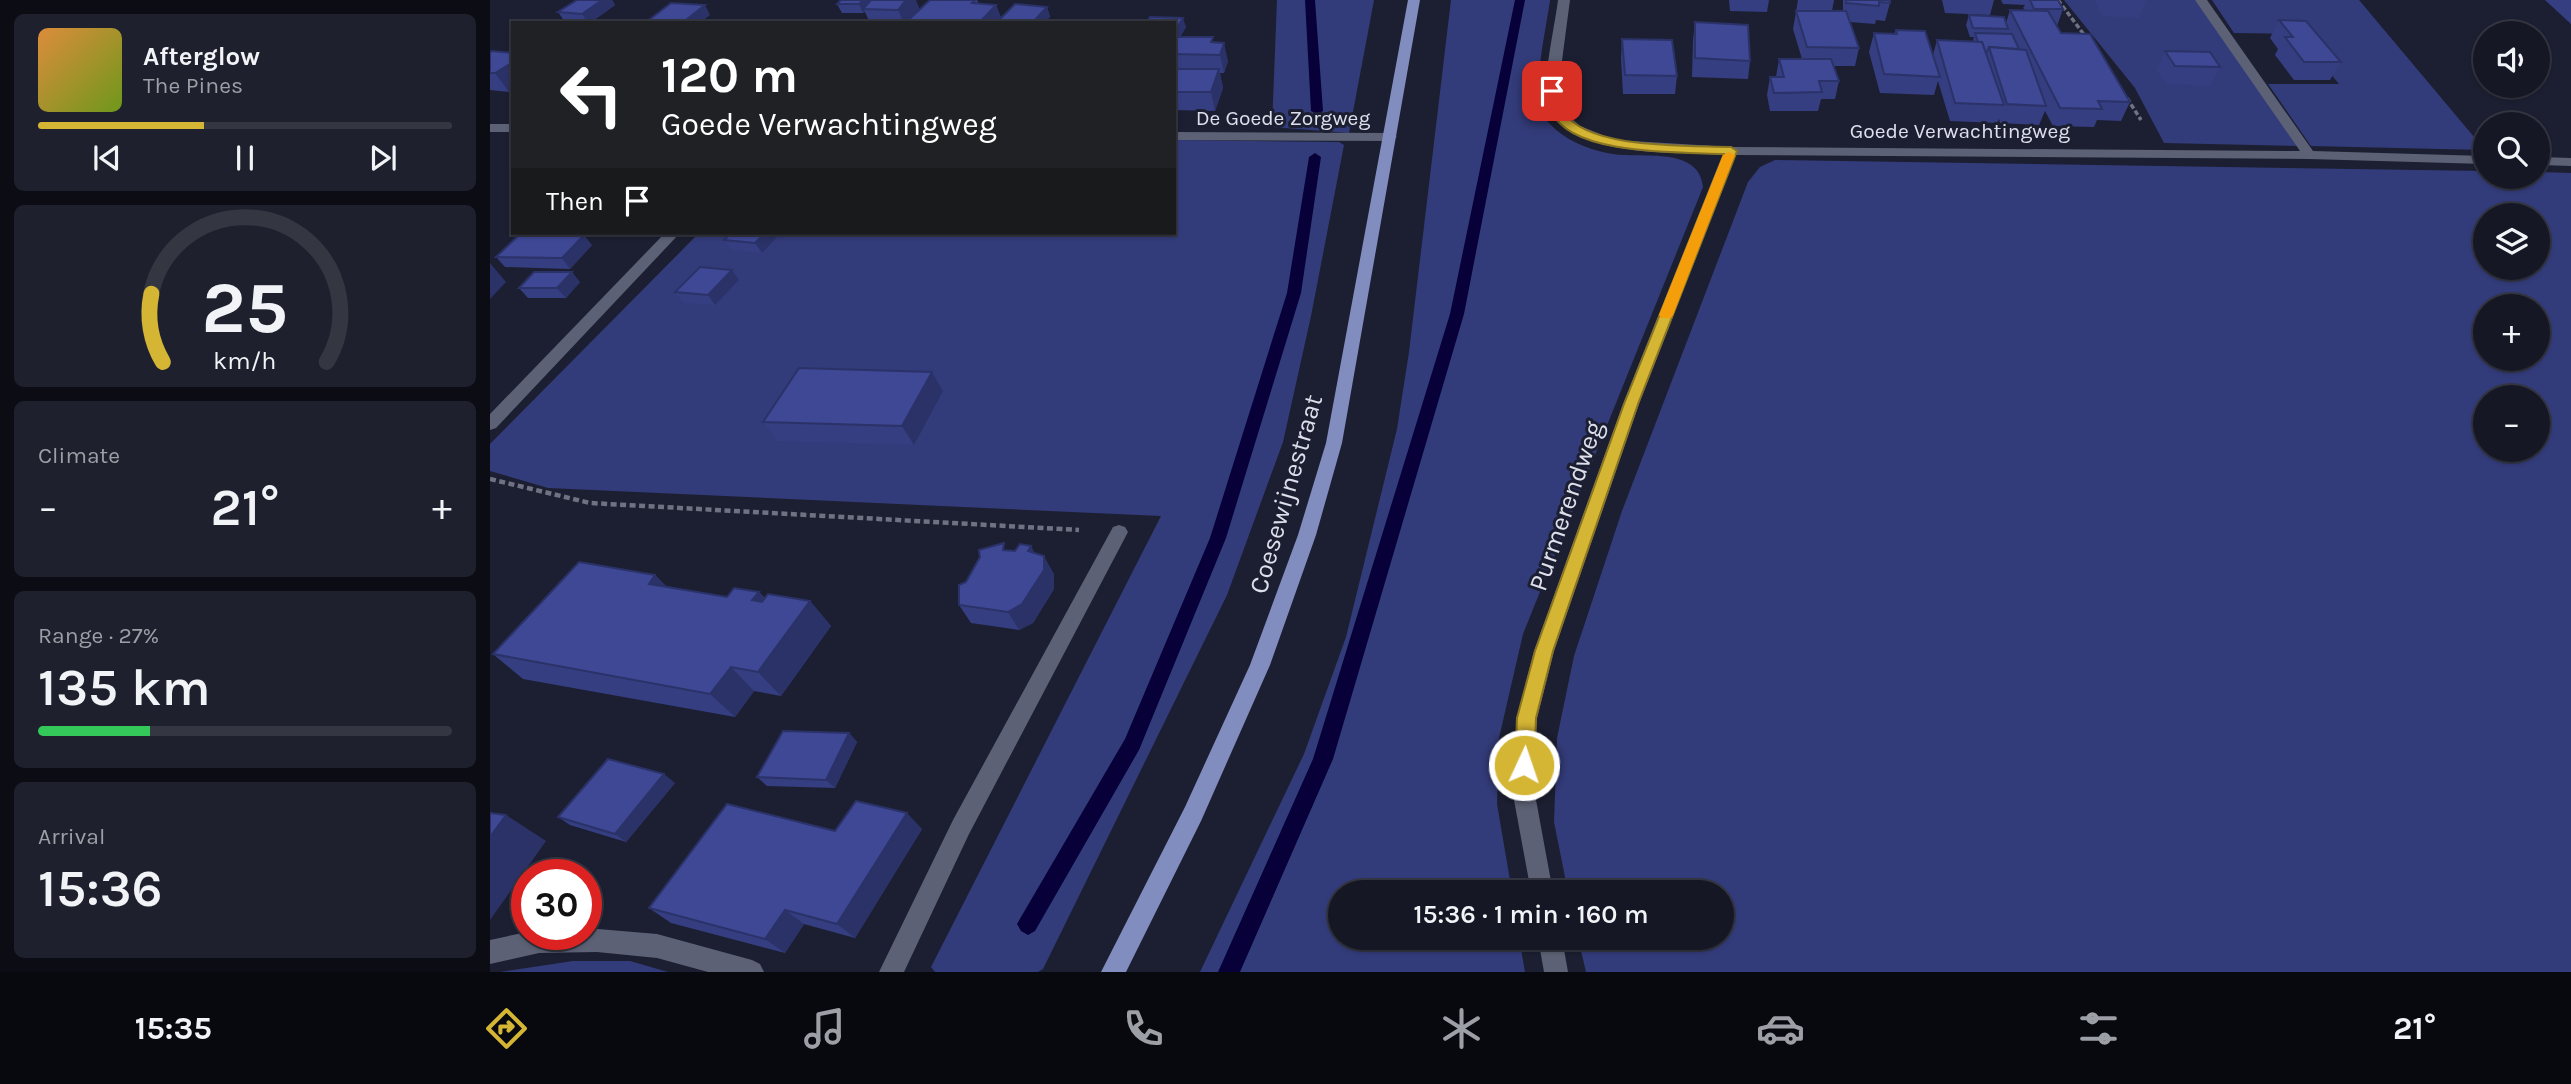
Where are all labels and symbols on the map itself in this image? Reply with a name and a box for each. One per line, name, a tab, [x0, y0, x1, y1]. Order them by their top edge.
pin	[1522, 61, 1582, 121]
street label: De Goede Zorgweg	[1196, 106, 1370, 130]
street label: Goede Verwachtingweg	[1850, 119, 2070, 143]
street label: Coesewijnestraat	[1243, 391, 1329, 597]
street label: Purmerendweg	[1522, 417, 1610, 595]
position arrow	[1487, 728, 1561, 802]
speed limit sign: 30	[511, 859, 602, 950]

